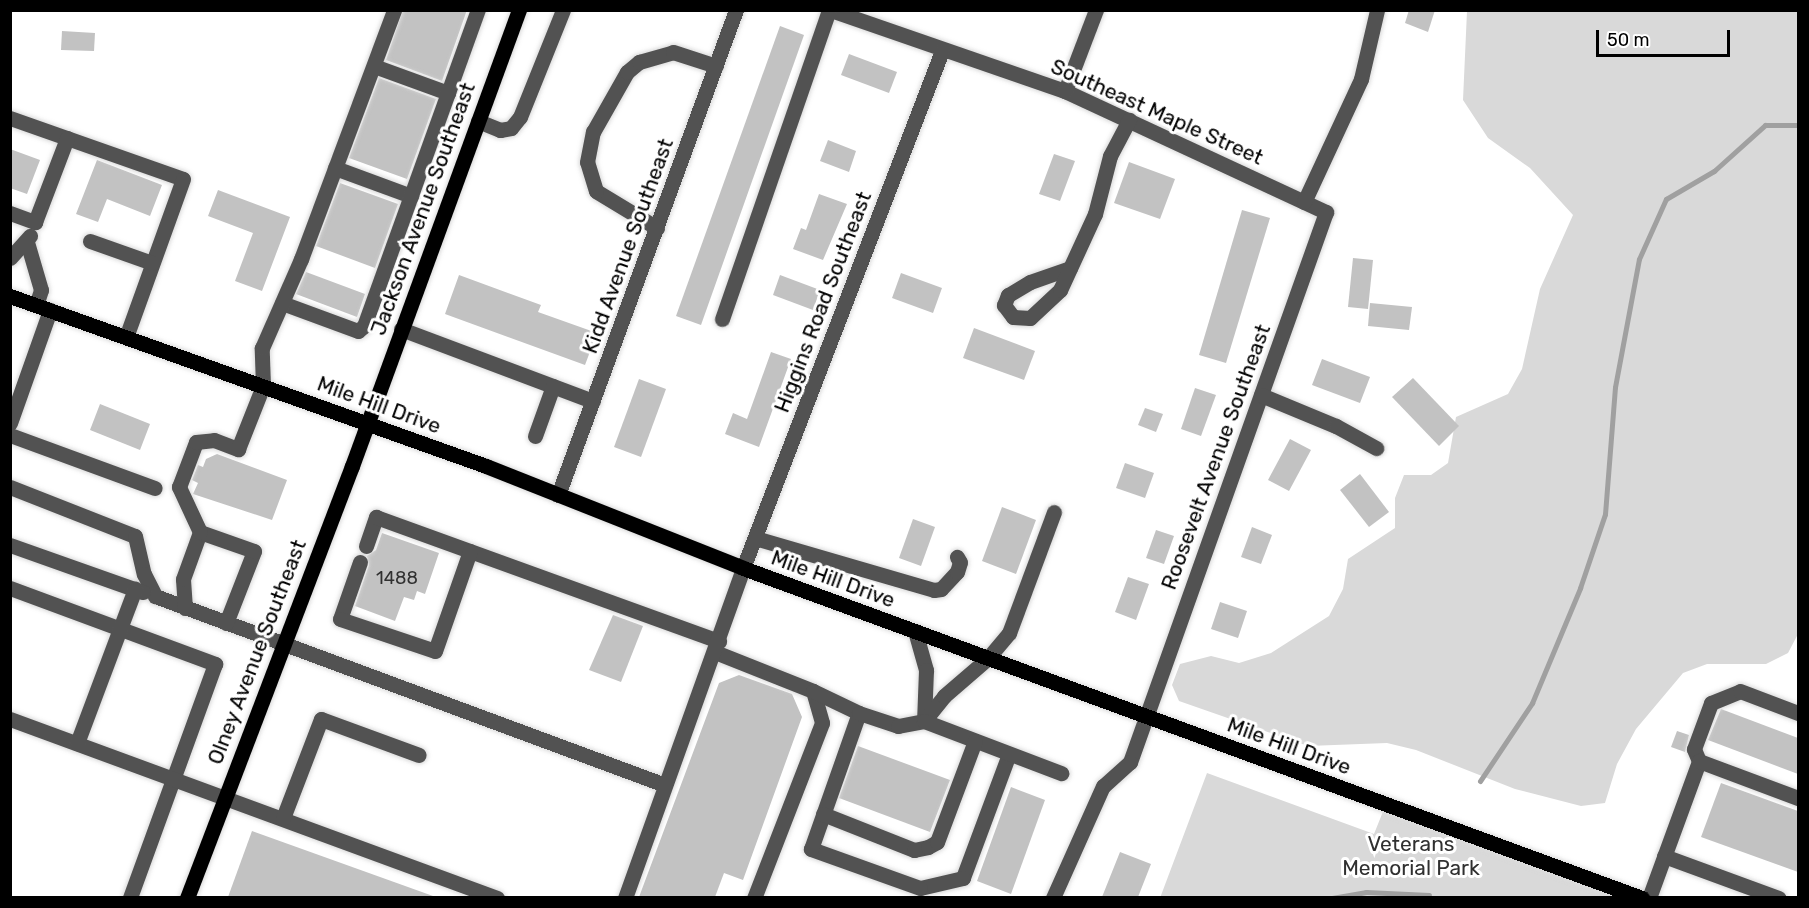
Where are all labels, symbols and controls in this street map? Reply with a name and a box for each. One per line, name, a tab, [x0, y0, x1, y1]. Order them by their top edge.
scale bar	[1599, 18, 1732, 56]
text: 50 m	[1607, 29, 1650, 51]
street label: Southeast Maple Street	[1047, 54, 1267, 170]
street label: Jackson Avenue Southeast	[365, 79, 481, 339]
street label: Kidd Avenue Southeast	[577, 135, 679, 357]
street label: Higgins Road Southeast	[769, 188, 877, 416]
street label: Roosevelt Avenue Southeast	[1156, 321, 1276, 593]
street label: Mile Hill Drive	[314, 371, 444, 439]
street label: Olney Avenue Southeast	[202, 536, 312, 768]
street label: Mile Hill Drive	[768, 545, 898, 613]
house number: 1488	[376, 567, 418, 589]
street label: Mile Hill Drive	[1224, 712, 1354, 780]
park label: Veterans Memorial Park	[1342, 831, 1480, 881]

